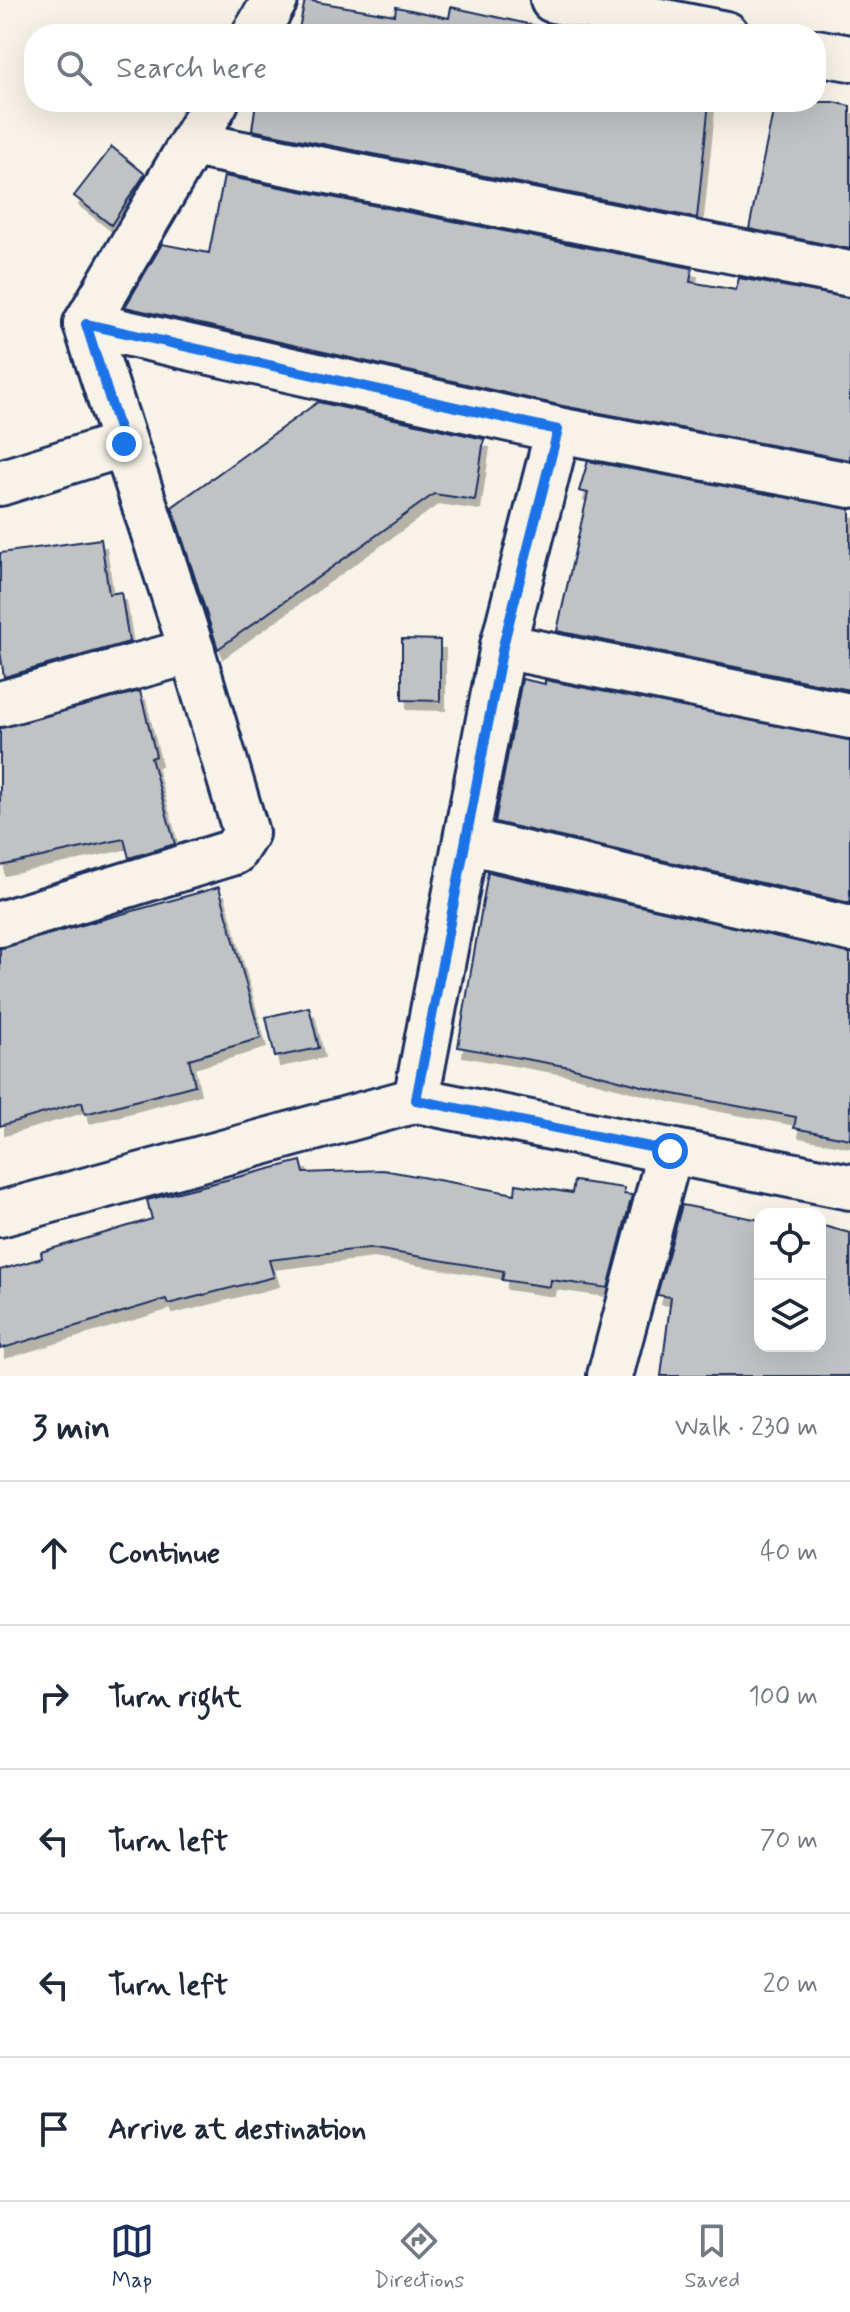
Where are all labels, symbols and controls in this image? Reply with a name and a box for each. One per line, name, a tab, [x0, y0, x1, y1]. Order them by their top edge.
search box	[24, 24, 826, 112]
icon: search	[52, 46, 96, 90]
text: Search here	[116, 49, 267, 88]
route end	[106, 426, 142, 462]
route start	[652, 1133, 688, 1169]
map controls	[754, 1208, 826, 1352]
button: locate	[754, 1208, 826, 1280]
button: layers	[754, 1280, 826, 1352]
text: 3 min	[32, 1406, 110, 1451]
text: Walk · 230 m	[675, 1411, 818, 1445]
icon: ahead	[32, 1531, 76, 1575]
text: Continue	[108, 1534, 220, 1573]
text: 40 m	[760, 1536, 818, 1570]
icon: right	[32, 1675, 76, 1719]
text: Turn right	[108, 1678, 241, 1717]
text: 100 m	[748, 1680, 818, 1714]
icon: left	[32, 1819, 76, 1863]
text: Turn left	[108, 1822, 228, 1861]
text: 70 m	[760, 1824, 818, 1858]
icon: left	[32, 1963, 76, 2007]
text: Turn left	[108, 1966, 228, 2005]
text: 20 m	[763, 1968, 818, 2002]
icon: arrive	[32, 2107, 76, 2151]
text: Arrive at destination	[108, 2110, 366, 2149]
tab: Map	[110, 2219, 154, 2295]
tab: Directions	[374, 2219, 464, 2295]
tab: Saved	[684, 2219, 740, 2295]

